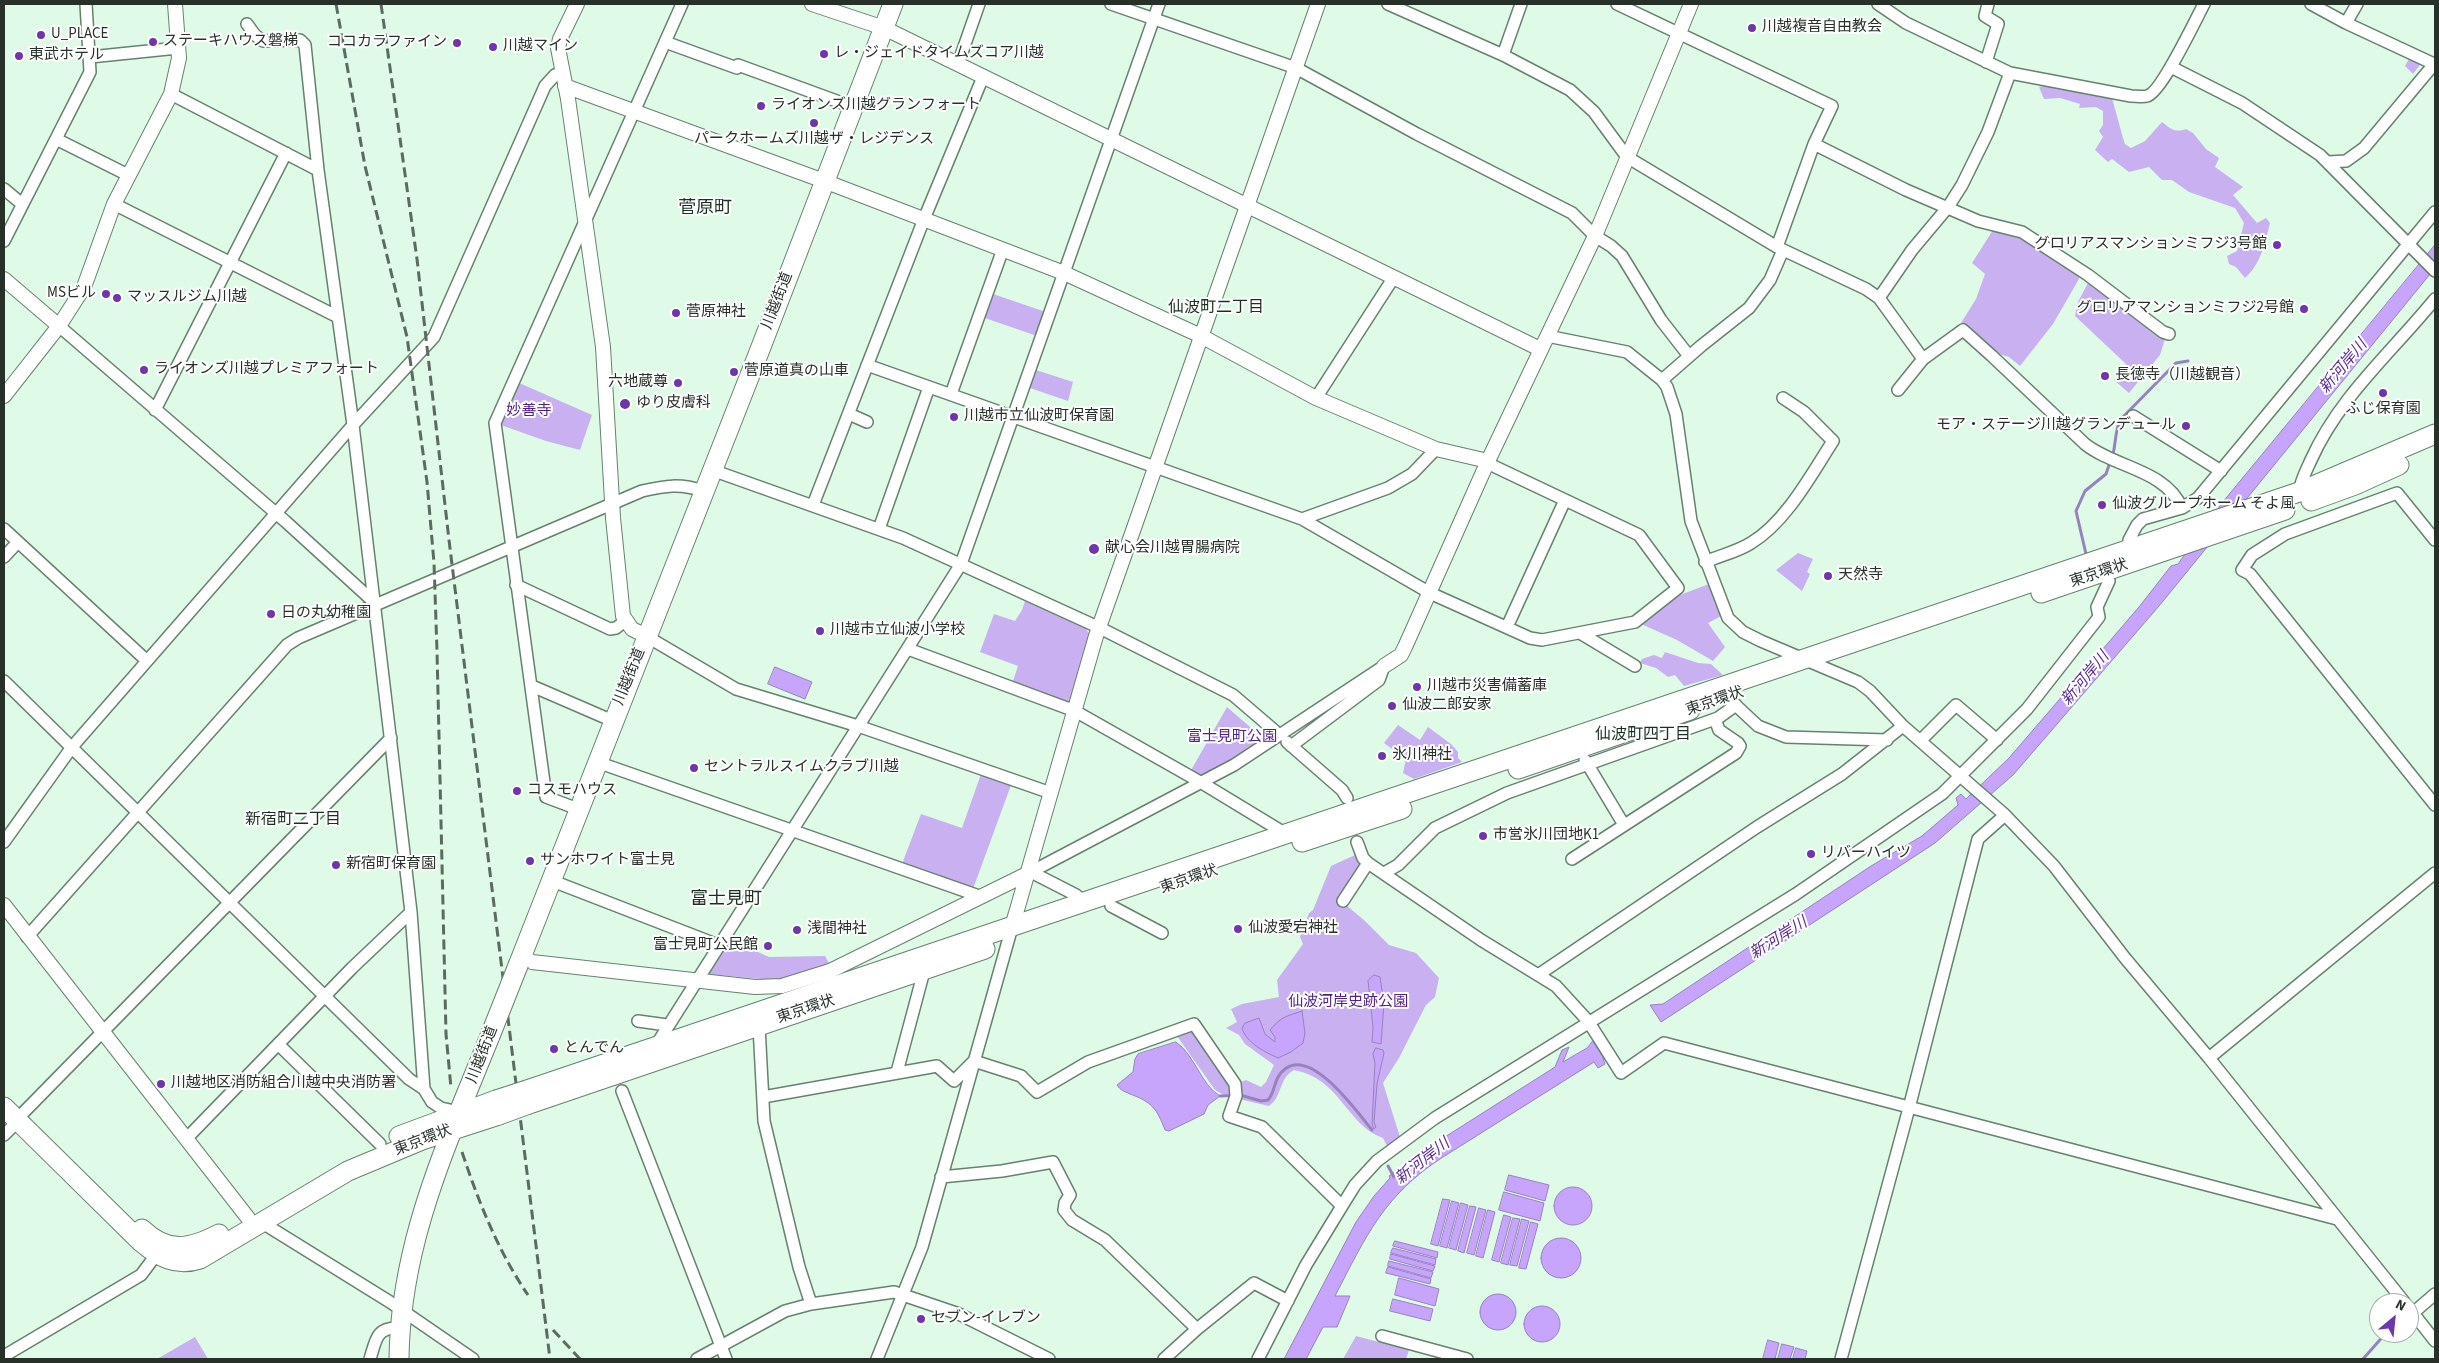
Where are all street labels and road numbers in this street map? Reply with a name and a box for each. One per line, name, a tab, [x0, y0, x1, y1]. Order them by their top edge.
street label: 川越街道	[759, 270, 797, 332]
street label: 東京環状	[2068, 556, 2130, 592]
street label: 川越街道	[610, 646, 650, 708]
street label: 東京環状	[1684, 684, 1746, 720]
street label: 東京環状	[1158, 862, 1220, 898]
street label: 東京環状	[775, 992, 837, 1028]
street label: 川越街道	[464, 1024, 502, 1086]
street label: 東京環状	[392, 1122, 454, 1160]

